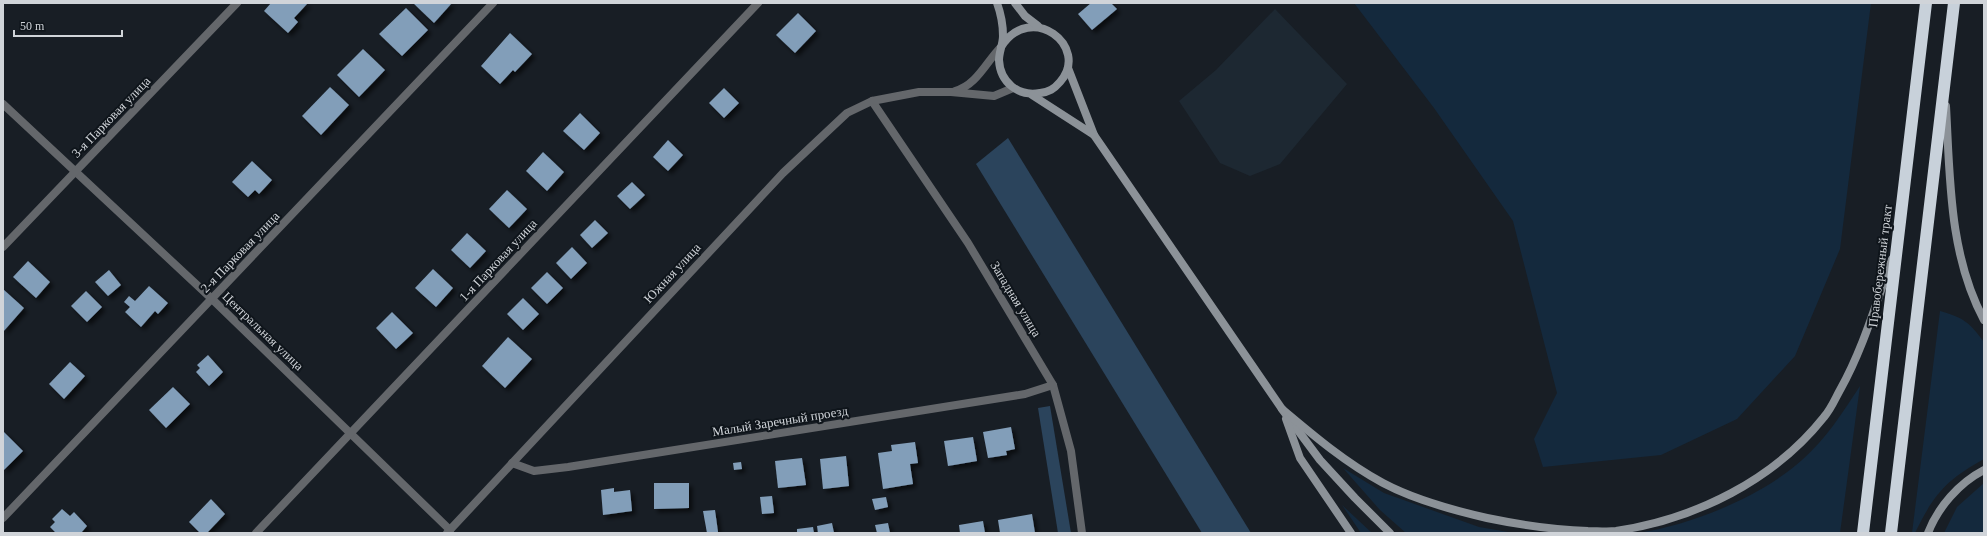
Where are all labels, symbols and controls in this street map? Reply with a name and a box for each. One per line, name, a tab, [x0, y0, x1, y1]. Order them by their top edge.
scale bar	[14, 12, 122, 38]
text: 50 m	[20, 19, 45, 33]
street label: 3-я Парковая улица	[68, 73, 154, 161]
street label: Правобережный тракт	[1865, 203, 1895, 328]
street label: 2-я Парковая улица	[197, 208, 283, 296]
street label: 1-я Парковая улица	[456, 216, 540, 304]
street label: Южная улица	[640, 240, 704, 306]
street label: Западная улица	[988, 258, 1045, 340]
street label: Центральная улица	[219, 289, 307, 374]
street label: Малый Заречный проезд	[711, 403, 849, 439]

